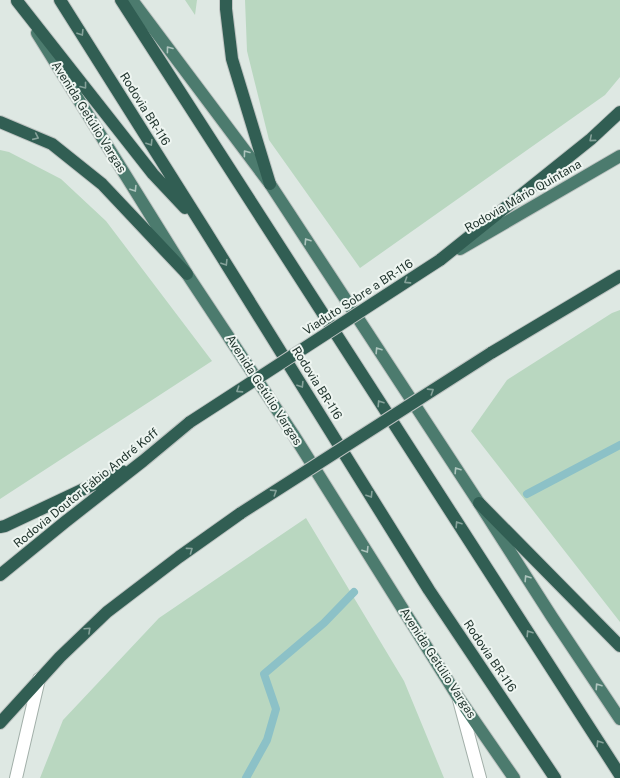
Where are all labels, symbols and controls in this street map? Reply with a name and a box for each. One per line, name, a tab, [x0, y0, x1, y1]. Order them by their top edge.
one-way arrow	[76, 29, 83, 36]
one-way arrow	[167, 46, 174, 53]
street label: Avenida Getúlio Vargas	[49, 59, 129, 175]
street label: Rodovia BR-116	[117, 70, 173, 148]
one-way arrow	[80, 82, 87, 89]
one-way arrow	[31, 132, 39, 140]
one-way arrow	[589, 134, 596, 141]
one-way arrow	[145, 139, 153, 146]
one-way arrow	[244, 151, 251, 158]
street label: Rodovia Mário Quintana	[462, 157, 584, 235]
one-way arrow	[129, 184, 136, 191]
one-way arrow	[304, 238, 312, 245]
street label: Viaduto Sobre a BR-116	[300, 256, 416, 338]
one-way arrow	[220, 259, 228, 266]
one-way arrow	[404, 277, 411, 284]
street label: Avenida Getúlio Vargas	[223, 332, 305, 448]
street label: Rodovia BR-116	[289, 344, 345, 422]
one-way arrow	[376, 347, 383, 354]
one-way arrow	[297, 381, 304, 388]
one-way arrow	[236, 385, 243, 393]
one-way arrow	[427, 389, 434, 396]
one-way arrow	[378, 400, 385, 407]
street label: Rodovia Doutor Fábio André Koff	[11, 425, 161, 551]
one-way arrow	[455, 467, 462, 474]
one-way arrow	[270, 489, 277, 497]
one-way arrow	[365, 491, 373, 498]
one-way arrow	[455, 521, 463, 528]
one-way arrow	[362, 546, 369, 553]
one-way arrow	[185, 548, 192, 555]
one-way arrow	[524, 575, 532, 582]
street label: Avenida Getúlio Vargas	[397, 605, 479, 721]
street label: Rodovia BR-116	[461, 617, 519, 695]
one-way arrow	[83, 628, 91, 635]
one-way arrow	[526, 630, 533, 637]
one-way arrow	[596, 684, 603, 691]
one-way arrow	[597, 740, 604, 747]

